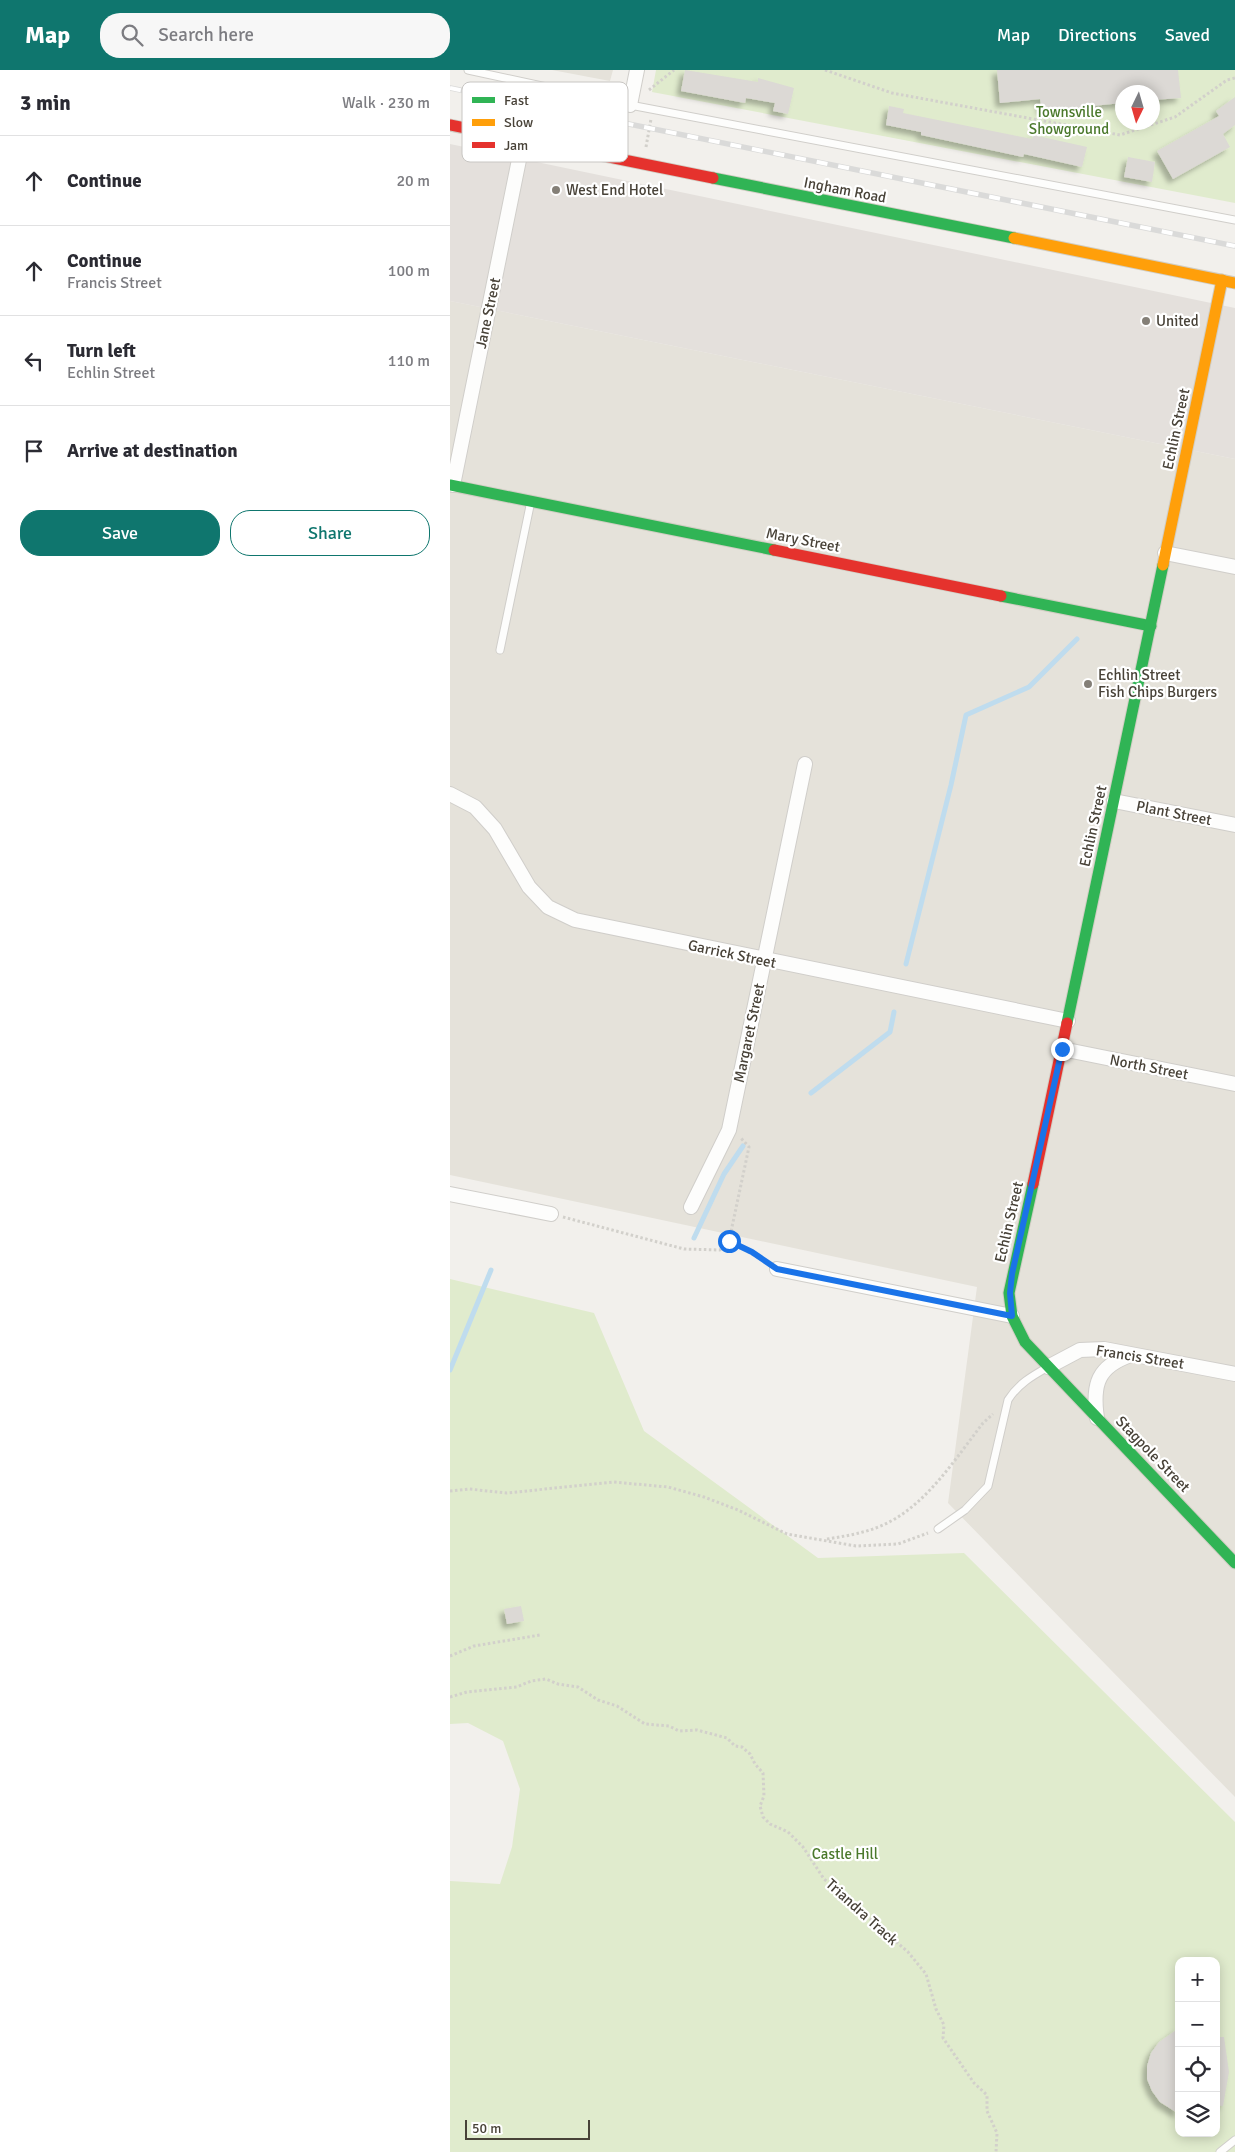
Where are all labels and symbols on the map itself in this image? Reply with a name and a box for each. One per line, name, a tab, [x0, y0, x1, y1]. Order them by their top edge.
legend	[462, 82, 628, 162]
north arrow	[1115, 85, 1160, 130]
text: Fast	[504, 92, 529, 109]
park label: Townsville Showground	[1029, 103, 1109, 138]
text: Slow	[504, 114, 533, 131]
text: Jam	[504, 137, 528, 154]
street label: Ingham Road	[802, 173, 888, 207]
place label: West End Hotel	[566, 181, 664, 199]
marker: West End Hotel	[550, 184, 562, 196]
street label: Jane Street	[472, 276, 504, 350]
place label: United	[1156, 312, 1199, 330]
marker: United	[1140, 315, 1152, 327]
street label: Echlin Street	[1159, 387, 1193, 471]
street label: Mary Street	[764, 524, 842, 556]
place label: Echlin Street Fish Chips Burgers	[1098, 666, 1218, 701]
marker: Echlin Street Fish Chips Burgers	[1082, 678, 1094, 690]
street label: Echlin Street	[1076, 784, 1110, 868]
street label: Plant Street	[1135, 797, 1213, 829]
street label: Garrick Street	[686, 936, 778, 972]
street label: Margaret Street	[730, 982, 768, 1084]
route end	[1051, 1038, 1074, 1061]
street label: North Street	[1108, 1051, 1190, 1083]
street label: Echlin Street	[991, 1180, 1027, 1264]
route start	[718, 1230, 741, 1253]
street label: Francis Street	[1095, 1341, 1185, 1373]
street label: Stagpole Street	[1112, 1412, 1194, 1496]
park label: Castle Hill	[812, 1845, 878, 1863]
street label: Triandra Track	[822, 1875, 902, 1949]
scale bar	[465, 2117, 590, 2140]

